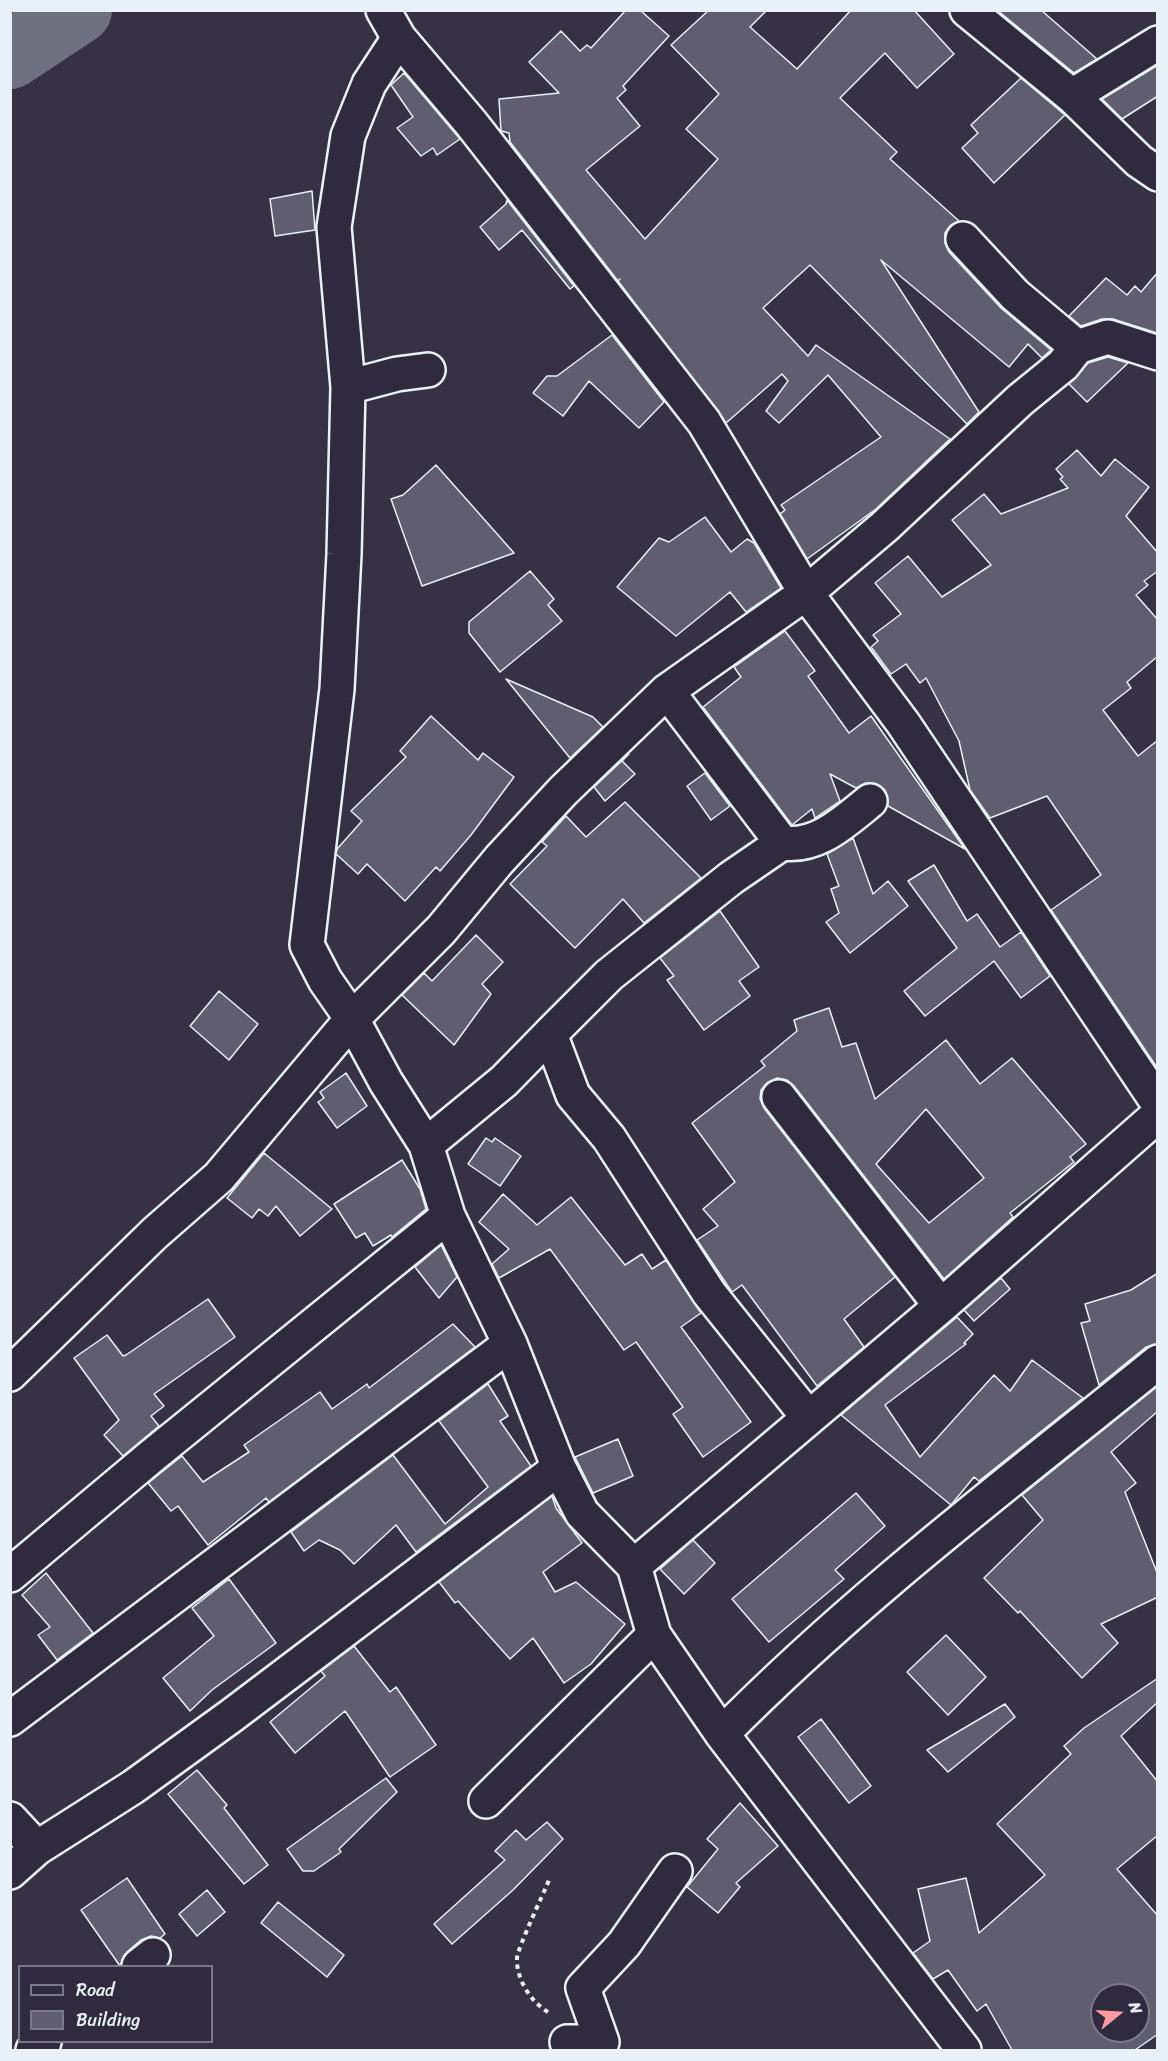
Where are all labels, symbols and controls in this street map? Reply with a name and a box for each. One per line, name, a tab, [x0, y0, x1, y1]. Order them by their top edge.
legend	[18, 1965, 213, 2043]
text: Road	[76, 1974, 115, 2006]
north arrow	[1090, 1983, 1150, 2043]
text: N	[1120, 1998, 1151, 2018]
text: Building	[76, 2004, 140, 2036]

